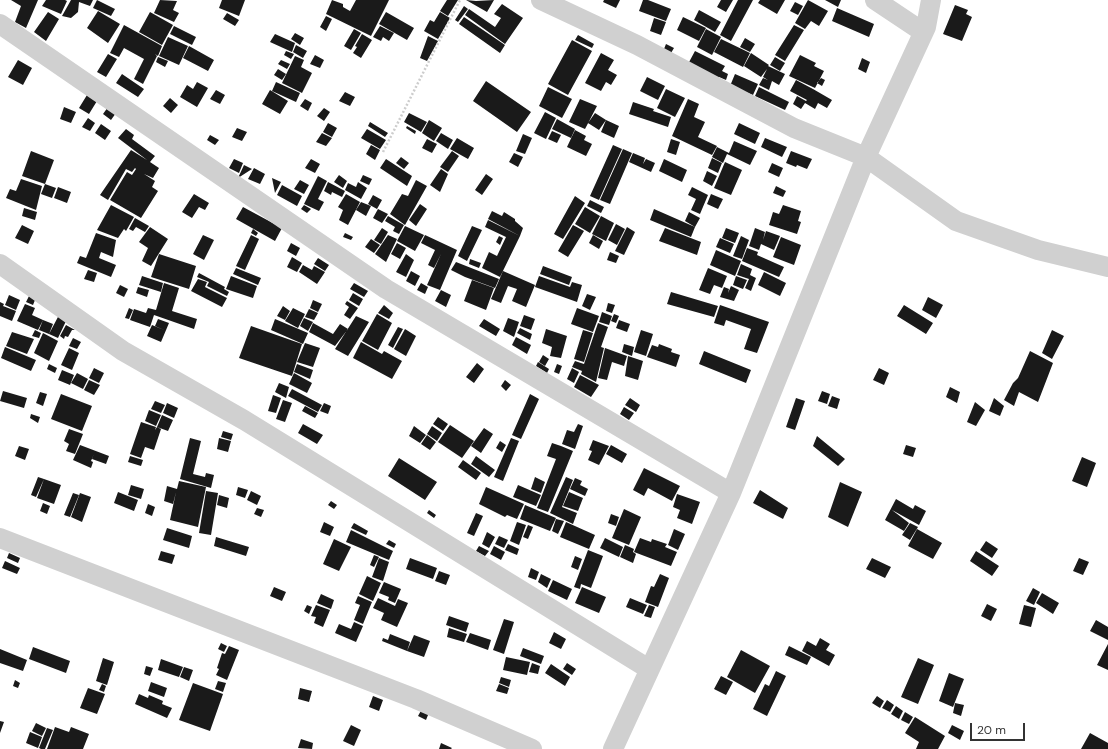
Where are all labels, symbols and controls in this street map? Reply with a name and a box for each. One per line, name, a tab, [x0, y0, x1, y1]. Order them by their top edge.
scale bar	[972, 715, 1027, 741]
text: 20 m	[977, 722, 1006, 738]

